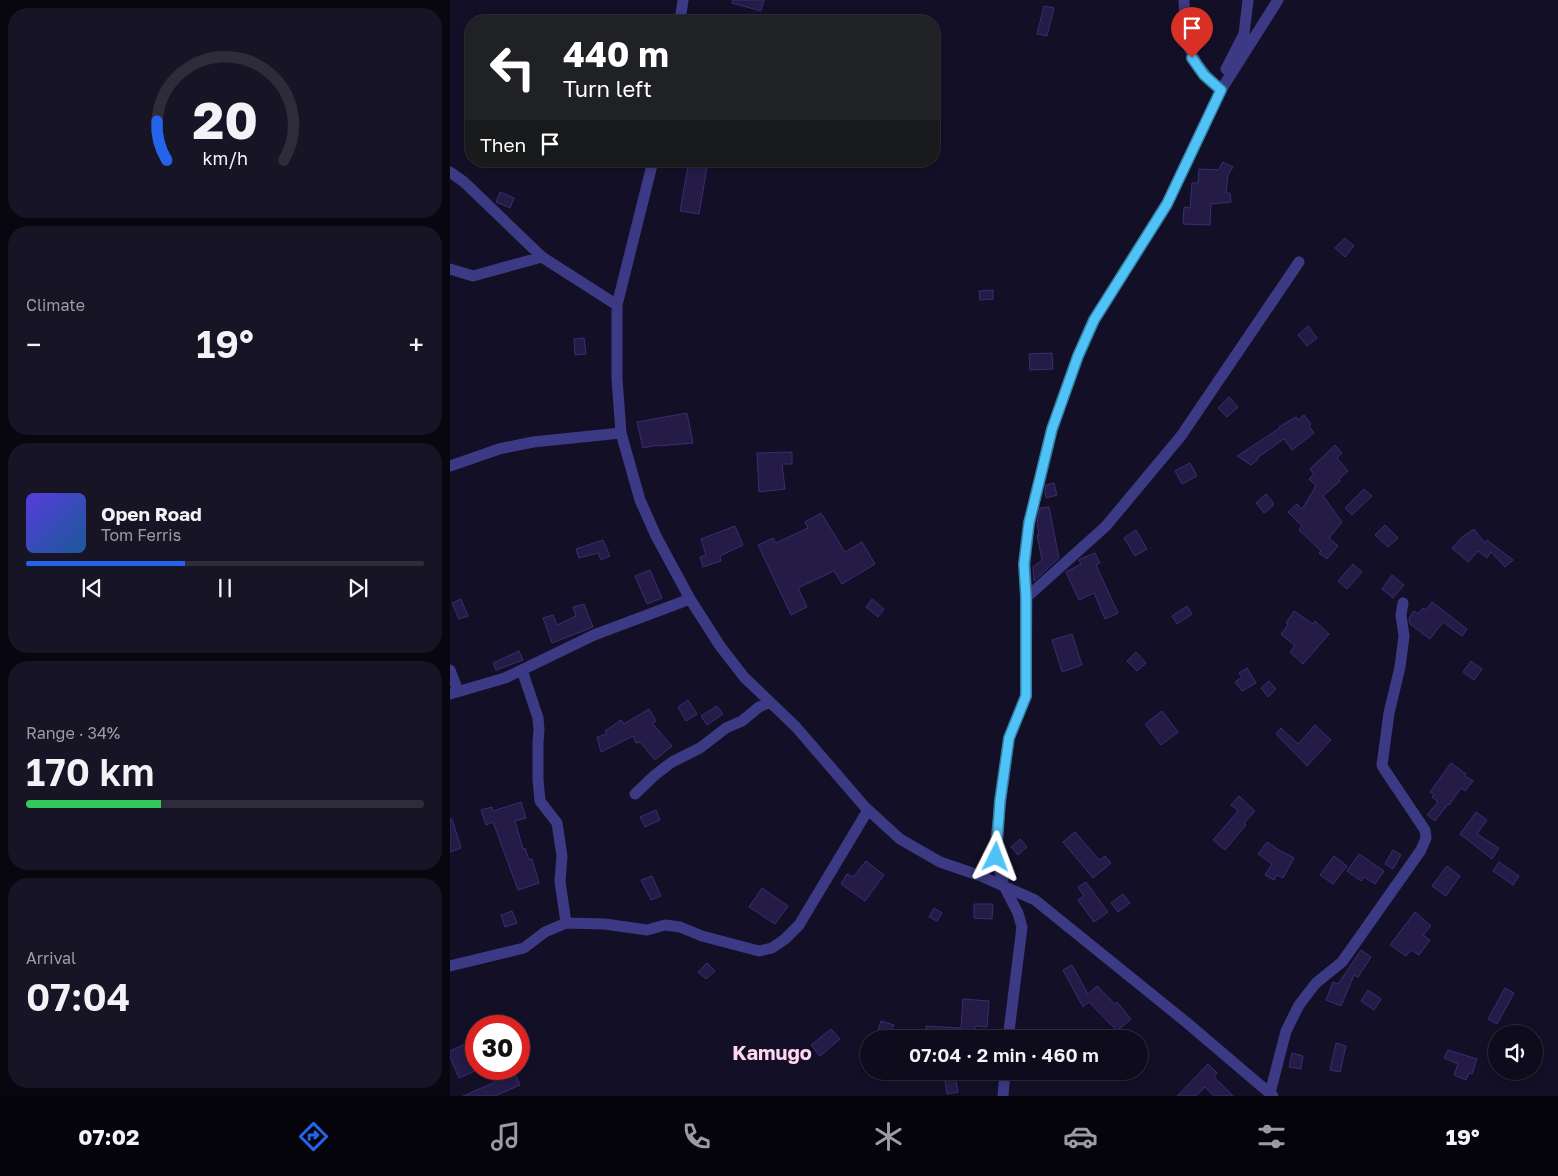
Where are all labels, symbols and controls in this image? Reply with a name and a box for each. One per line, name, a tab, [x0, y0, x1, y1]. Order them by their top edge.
pin	[1171, 7, 1213, 58]
icon: arrive	[1178, 14, 1206, 42]
text: 440 m	[563, 33, 669, 75]
icon: left	[480, 35, 545, 100]
text: Turn left	[563, 75, 652, 102]
text: 20	[192, 88, 258, 150]
icon: arrive	[536, 130, 564, 158]
text: Then	[480, 133, 526, 156]
text: km/h	[202, 147, 248, 169]
text: Climate	[26, 295, 85, 315]
text: 19°	[196, 321, 254, 366]
text: −	[26, 328, 41, 361]
text: +	[409, 328, 424, 361]
text: Open Road	[101, 502, 202, 525]
text: Tom Ferris	[101, 525, 181, 545]
icon: previous	[78, 574, 106, 602]
icon: pause	[211, 574, 239, 602]
icon: next	[344, 574, 372, 602]
text: Range · 34%	[26, 723, 120, 743]
text: 170 km	[26, 749, 155, 794]
position arrow	[969, 830, 1021, 882]
text: Arrival	[26, 948, 76, 968]
text: 07:04	[26, 974, 131, 1019]
speed limit sign: 30	[465, 1015, 530, 1080]
map controls	[1488, 1025, 1543, 1080]
button: sound	[1488, 1025, 1543, 1080]
district label: Kamugo	[732, 1040, 812, 1064]
text: 07:04 · 2 min · 460 m	[909, 1043, 1099, 1066]
icon: directions	[296, 1119, 331, 1154]
icon: music	[488, 1119, 523, 1154]
icon: phone	[679, 1119, 714, 1154]
icon: climate	[871, 1119, 906, 1154]
icon: car	[1063, 1119, 1098, 1154]
icon: filters	[1254, 1119, 1289, 1154]
text: 07:02	[78, 1123, 139, 1150]
text: 19°	[1446, 1123, 1480, 1150]

